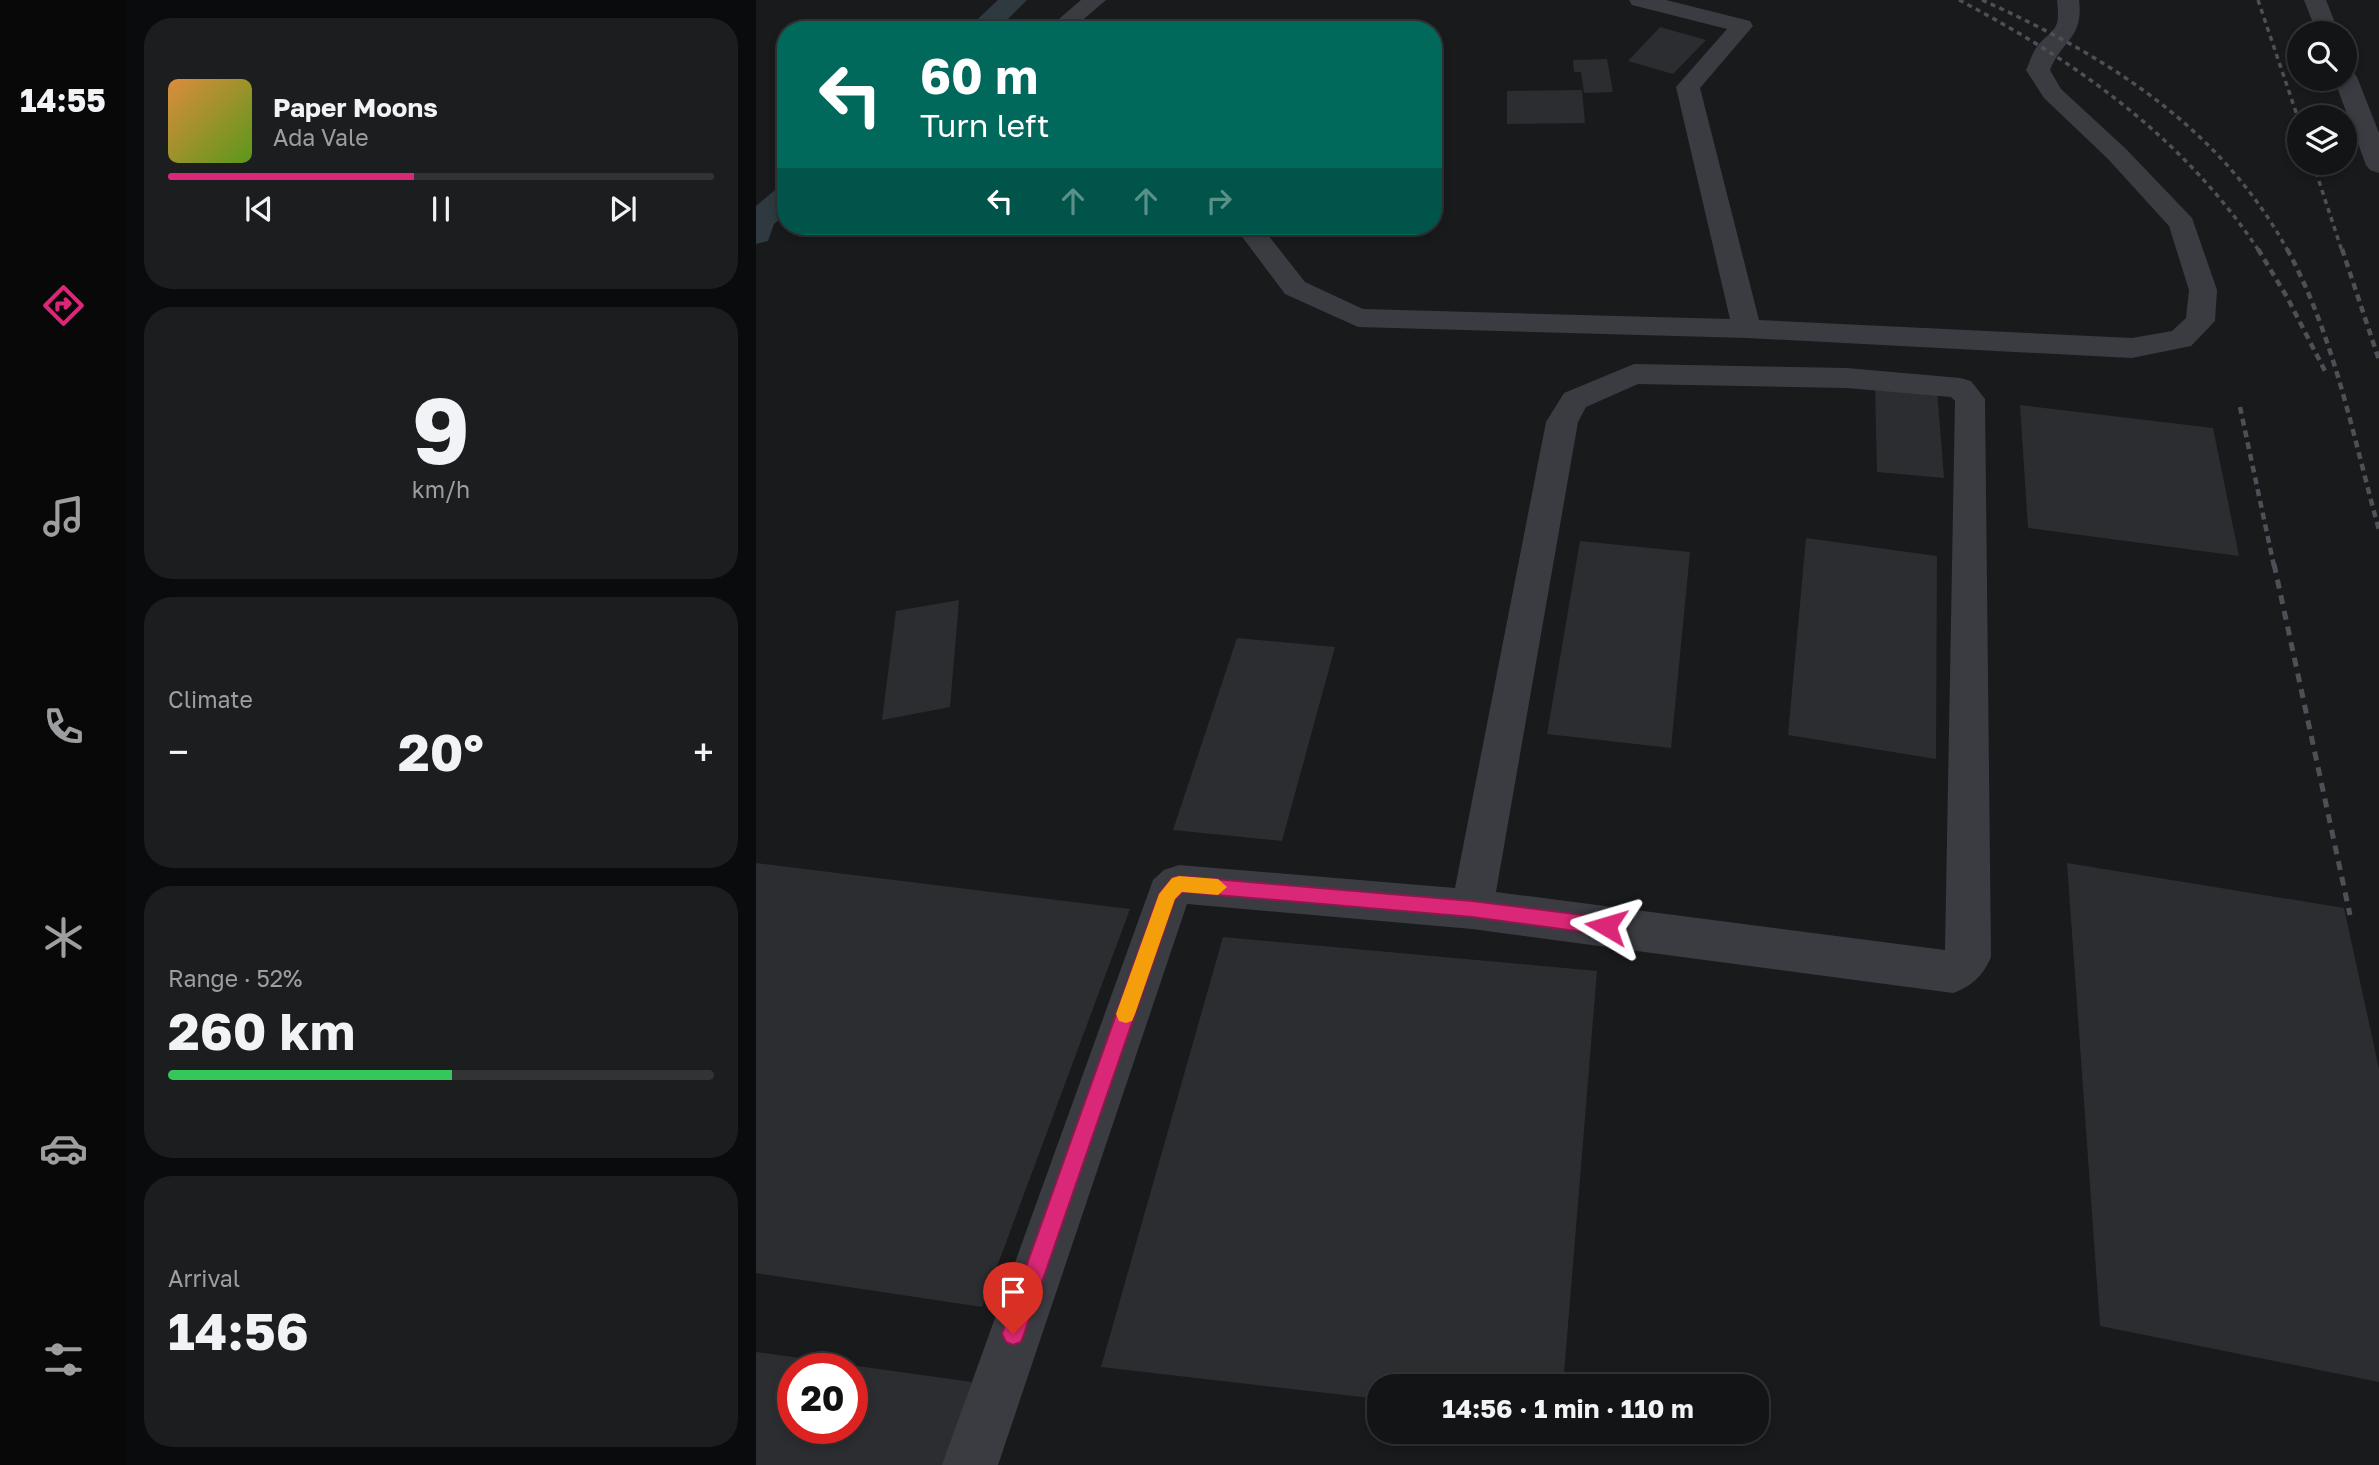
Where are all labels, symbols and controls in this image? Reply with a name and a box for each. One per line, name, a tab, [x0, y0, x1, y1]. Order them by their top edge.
map controls	[2287, 21, 2357, 175]
button: search	[2287, 21, 2357, 91]
text: 60 m	[920, 46, 1038, 105]
icon: left	[805, 49, 896, 140]
text: 14:55	[20, 81, 106, 119]
text: Paper Moons	[273, 92, 438, 123]
button: layers	[2287, 105, 2357, 175]
text: Turn left	[920, 106, 1049, 144]
text: Ada Vale	[273, 123, 369, 151]
icon: left	[981, 182, 1019, 220]
icon: ahead	[1054, 182, 1092, 220]
icon: ahead	[1127, 182, 1165, 220]
icon: right	[1200, 182, 1238, 220]
icon: previous	[240, 190, 278, 228]
icon: pause	[422, 190, 460, 228]
icon: next	[604, 190, 642, 228]
icon: directions	[39, 281, 88, 330]
text: 9	[412, 375, 470, 484]
text: km/h	[412, 475, 470, 503]
icon: music	[39, 492, 88, 541]
text: Climate	[168, 685, 253, 713]
icon: phone	[39, 702, 88, 751]
text: 20°	[398, 720, 484, 782]
text: −	[168, 729, 189, 774]
text: +	[693, 729, 714, 774]
position arrow	[1569, 889, 1643, 963]
icon: climate	[39, 913, 88, 962]
text: Range · 52%	[168, 964, 302, 992]
text: 260 km	[168, 999, 355, 1061]
icon: car	[39, 1124, 88, 1173]
pin	[983, 1262, 1043, 1334]
text: Arrival	[168, 1264, 240, 1292]
icon: arrive	[994, 1273, 1032, 1311]
text: 14:56	[168, 1299, 309, 1361]
icon: filters	[39, 1335, 88, 1384]
speed limit sign: 20	[777, 1353, 868, 1444]
text: 14:56 · 1 min · 110 m	[1442, 1393, 1694, 1424]

